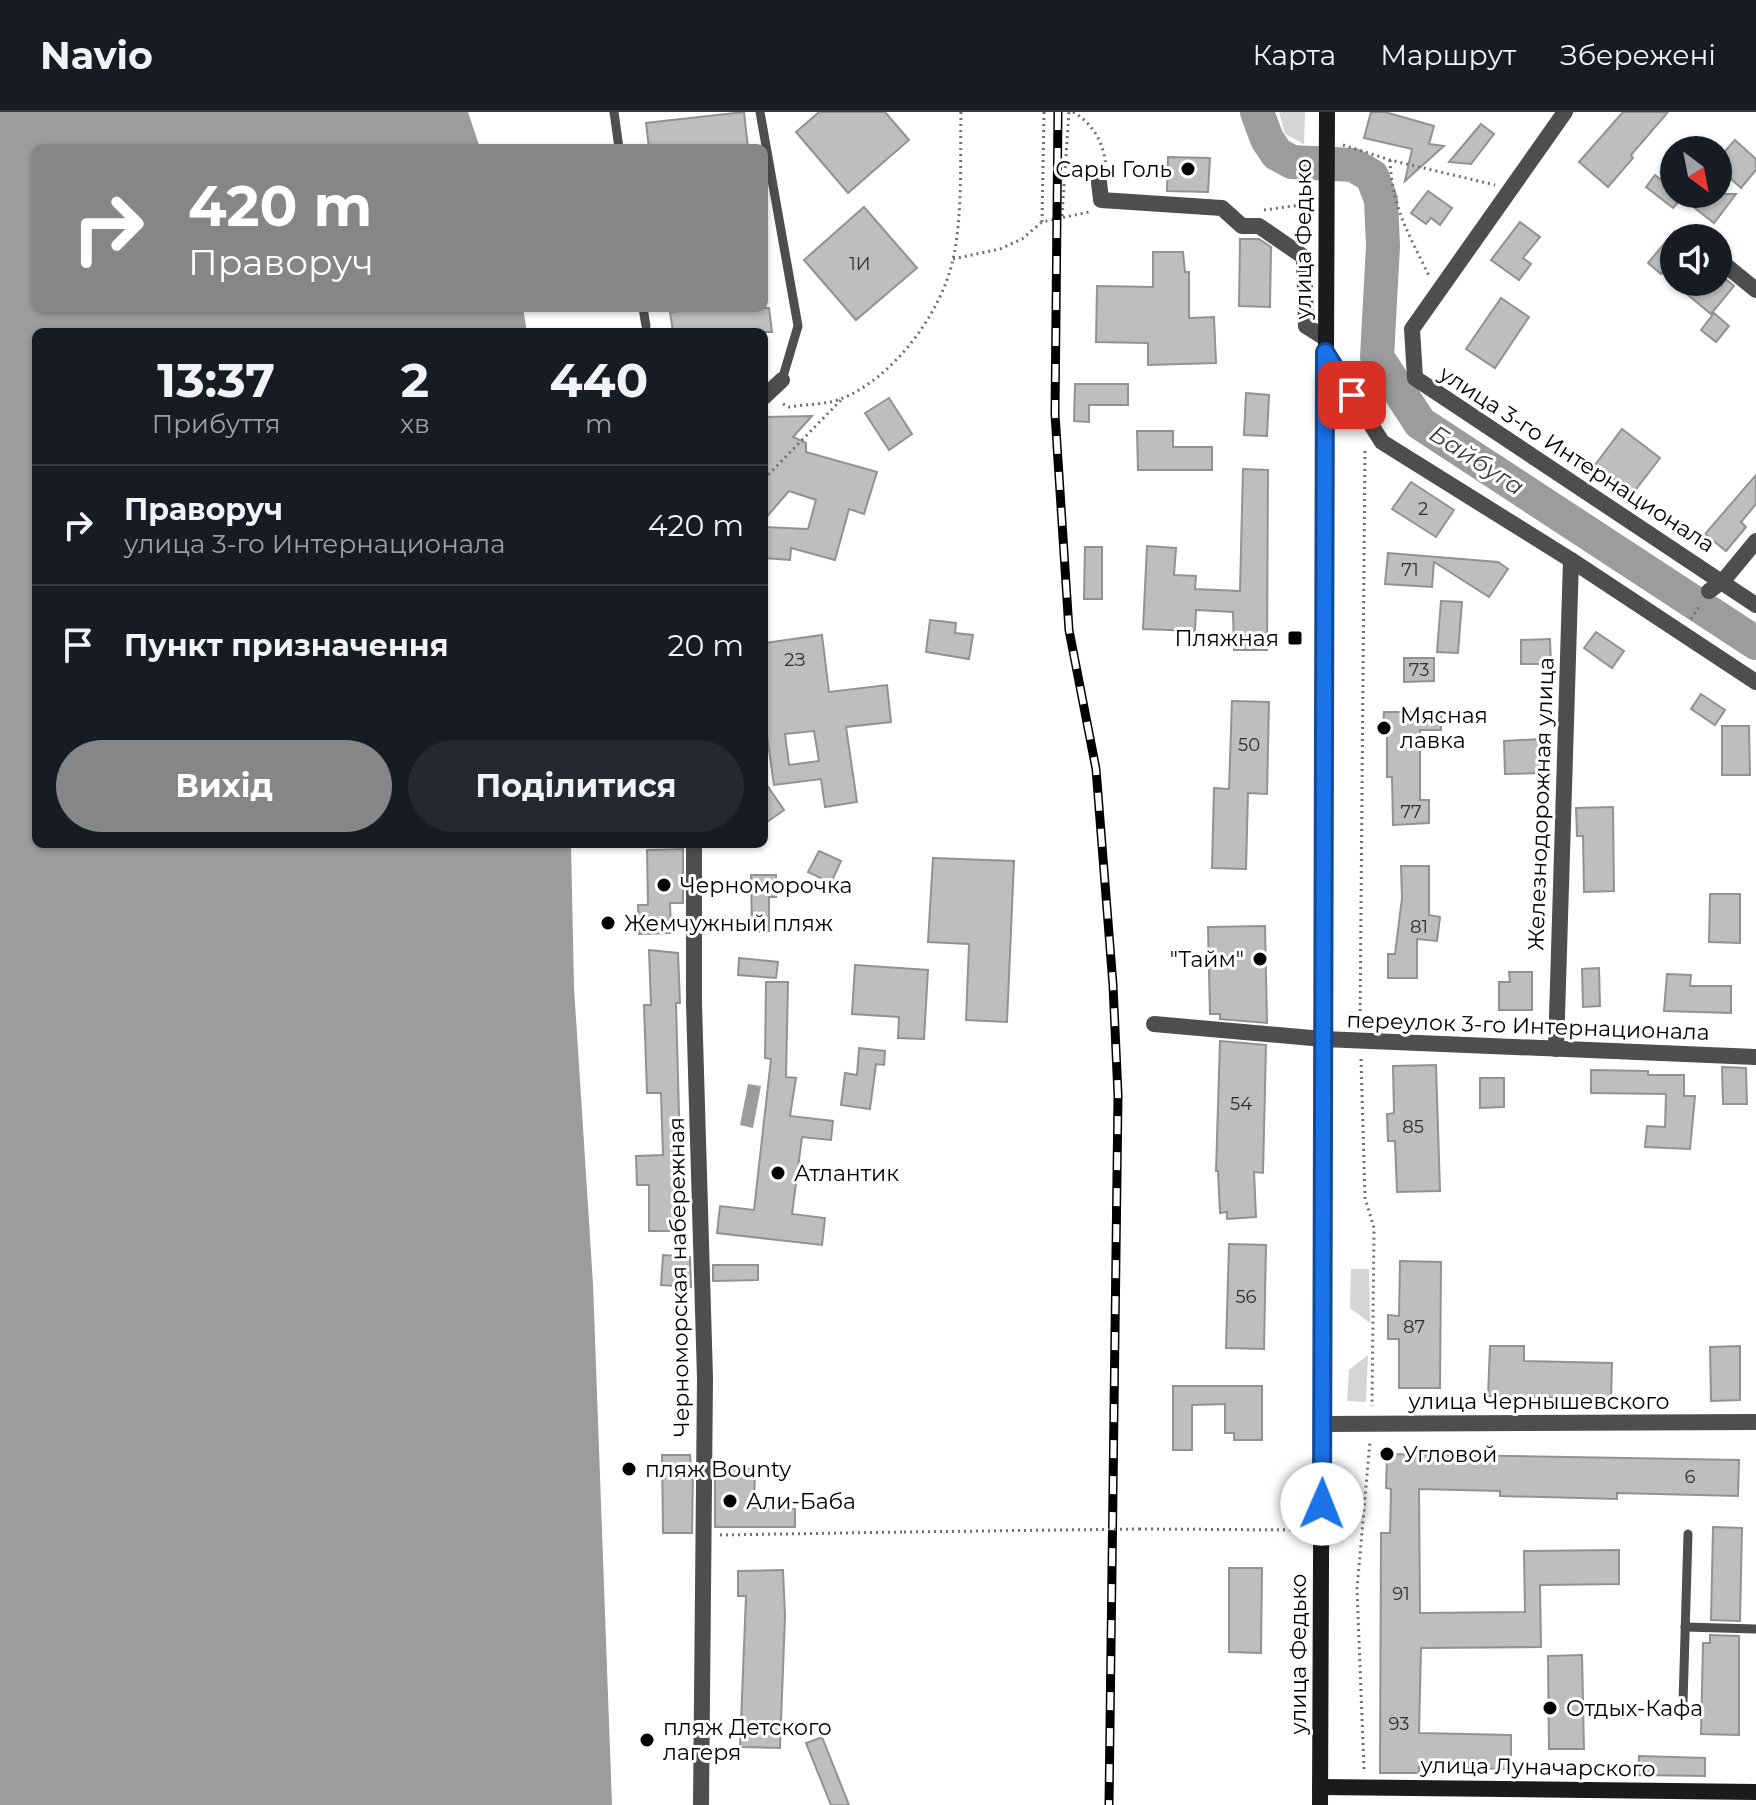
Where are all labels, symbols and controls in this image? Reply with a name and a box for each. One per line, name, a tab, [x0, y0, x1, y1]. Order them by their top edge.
text: Navio	[40, 32, 153, 79]
text: Карта	[1252, 38, 1336, 72]
text: Маршрут	[1380, 38, 1516, 72]
text: Збережені	[1560, 38, 1716, 72]
north arrow	[1660, 136, 1732, 208]
map controls	[1660, 136, 1732, 296]
place label: Сары Голь	[1055, 156, 1172, 183]
street label: улица Федько	[1290, 158, 1317, 321]
marker: Сары Голь	[1179, 160, 1197, 178]
text: 420 m	[188, 172, 372, 240]
icon: right	[56, 176, 160, 280]
button: sound	[1660, 224, 1732, 296]
text: Праворуч	[188, 240, 374, 284]
house number: 1И	[849, 253, 871, 275]
text: 13:37	[157, 351, 275, 409]
text: 2	[401, 351, 429, 409]
text: 440	[550, 351, 648, 409]
street label: улица 3-го Интернационала	[1433, 359, 1720, 558]
pin	[1318, 361, 1386, 429]
icon: arrive	[1330, 373, 1374, 417]
text: Прибуття	[152, 408, 281, 440]
text: хв	[400, 408, 430, 440]
text: m	[585, 408, 613, 440]
water label: Байбуга	[1424, 419, 1530, 501]
text: Праворуч	[124, 491, 283, 528]
house number: 2	[1418, 498, 1428, 520]
icon: right	[56, 503, 100, 547]
text: 420 m	[648, 507, 744, 544]
text: улица 3-го Интернационала	[124, 528, 505, 560]
house number: 71	[1401, 559, 1419, 581]
icon: arrive	[56, 623, 100, 667]
place label: Пляжная	[1174, 625, 1279, 652]
text: Пункт призначення	[124, 627, 449, 664]
text: 20 m	[667, 627, 744, 664]
marker: Пляжная	[1286, 629, 1304, 647]
house number: 2З	[784, 649, 806, 671]
street label: Железнодорожная улица	[1522, 657, 1560, 951]
house number: 73	[1409, 659, 1429, 681]
place label: Мясная лавка	[1400, 702, 1488, 754]
marker: Мясная лавка	[1375, 719, 1393, 737]
house number: 50	[1238, 734, 1260, 756]
button: Вихід	[56, 740, 392, 832]
button: Поділитися	[408, 740, 744, 832]
house number: 77	[1400, 801, 1422, 823]
place label: Черноморочка	[680, 872, 852, 899]
marker: Черноморочка	[655, 876, 673, 894]
place label: Жемчужный пляж	[624, 910, 833, 937]
marker: Жемчужный пляж	[599, 914, 617, 932]
house number: 81	[1410, 916, 1428, 938]
place label: "Тайм"	[1170, 946, 1244, 973]
marker: "Тайм"	[1251, 950, 1269, 968]
street label: переулок 3-го Интернационала	[1346, 1006, 1710, 1046]
house number: 54	[1230, 1093, 1252, 1115]
house number: 85	[1402, 1116, 1424, 1138]
street label: Черноморская набережная	[663, 1117, 695, 1437]
place label: Атлантик	[794, 1160, 899, 1187]
marker: Атлантик	[769, 1164, 787, 1182]
house number: 56	[1235, 1286, 1257, 1308]
house number: 87	[1403, 1316, 1425, 1338]
street label: улица Чернышевского	[1407, 1388, 1670, 1415]
place label: Угловой	[1403, 1441, 1497, 1468]
marker: Угловой	[1378, 1445, 1396, 1463]
place label: пляж Bounty	[645, 1456, 791, 1483]
marker: пляж Bounty	[620, 1460, 638, 1478]
position arrow	[1280, 1462, 1364, 1546]
house number: 6	[1685, 1466, 1696, 1488]
place label: Али-Баба	[746, 1488, 856, 1515]
marker: Али-Баба	[721, 1492, 739, 1510]
street label: улица Федько	[1285, 1573, 1312, 1736]
house number: 91	[1392, 1583, 1410, 1605]
place label: Отдых-Кафа	[1566, 1695, 1703, 1722]
marker: Отдых-Кафа	[1541, 1699, 1559, 1717]
house number: 93	[1389, 1713, 1409, 1735]
place label: пляж Детского лагеря	[663, 1714, 832, 1766]
marker: пляж Детского лагеря	[638, 1731, 656, 1749]
street label: улица Луначарского	[1419, 1751, 1656, 1783]

